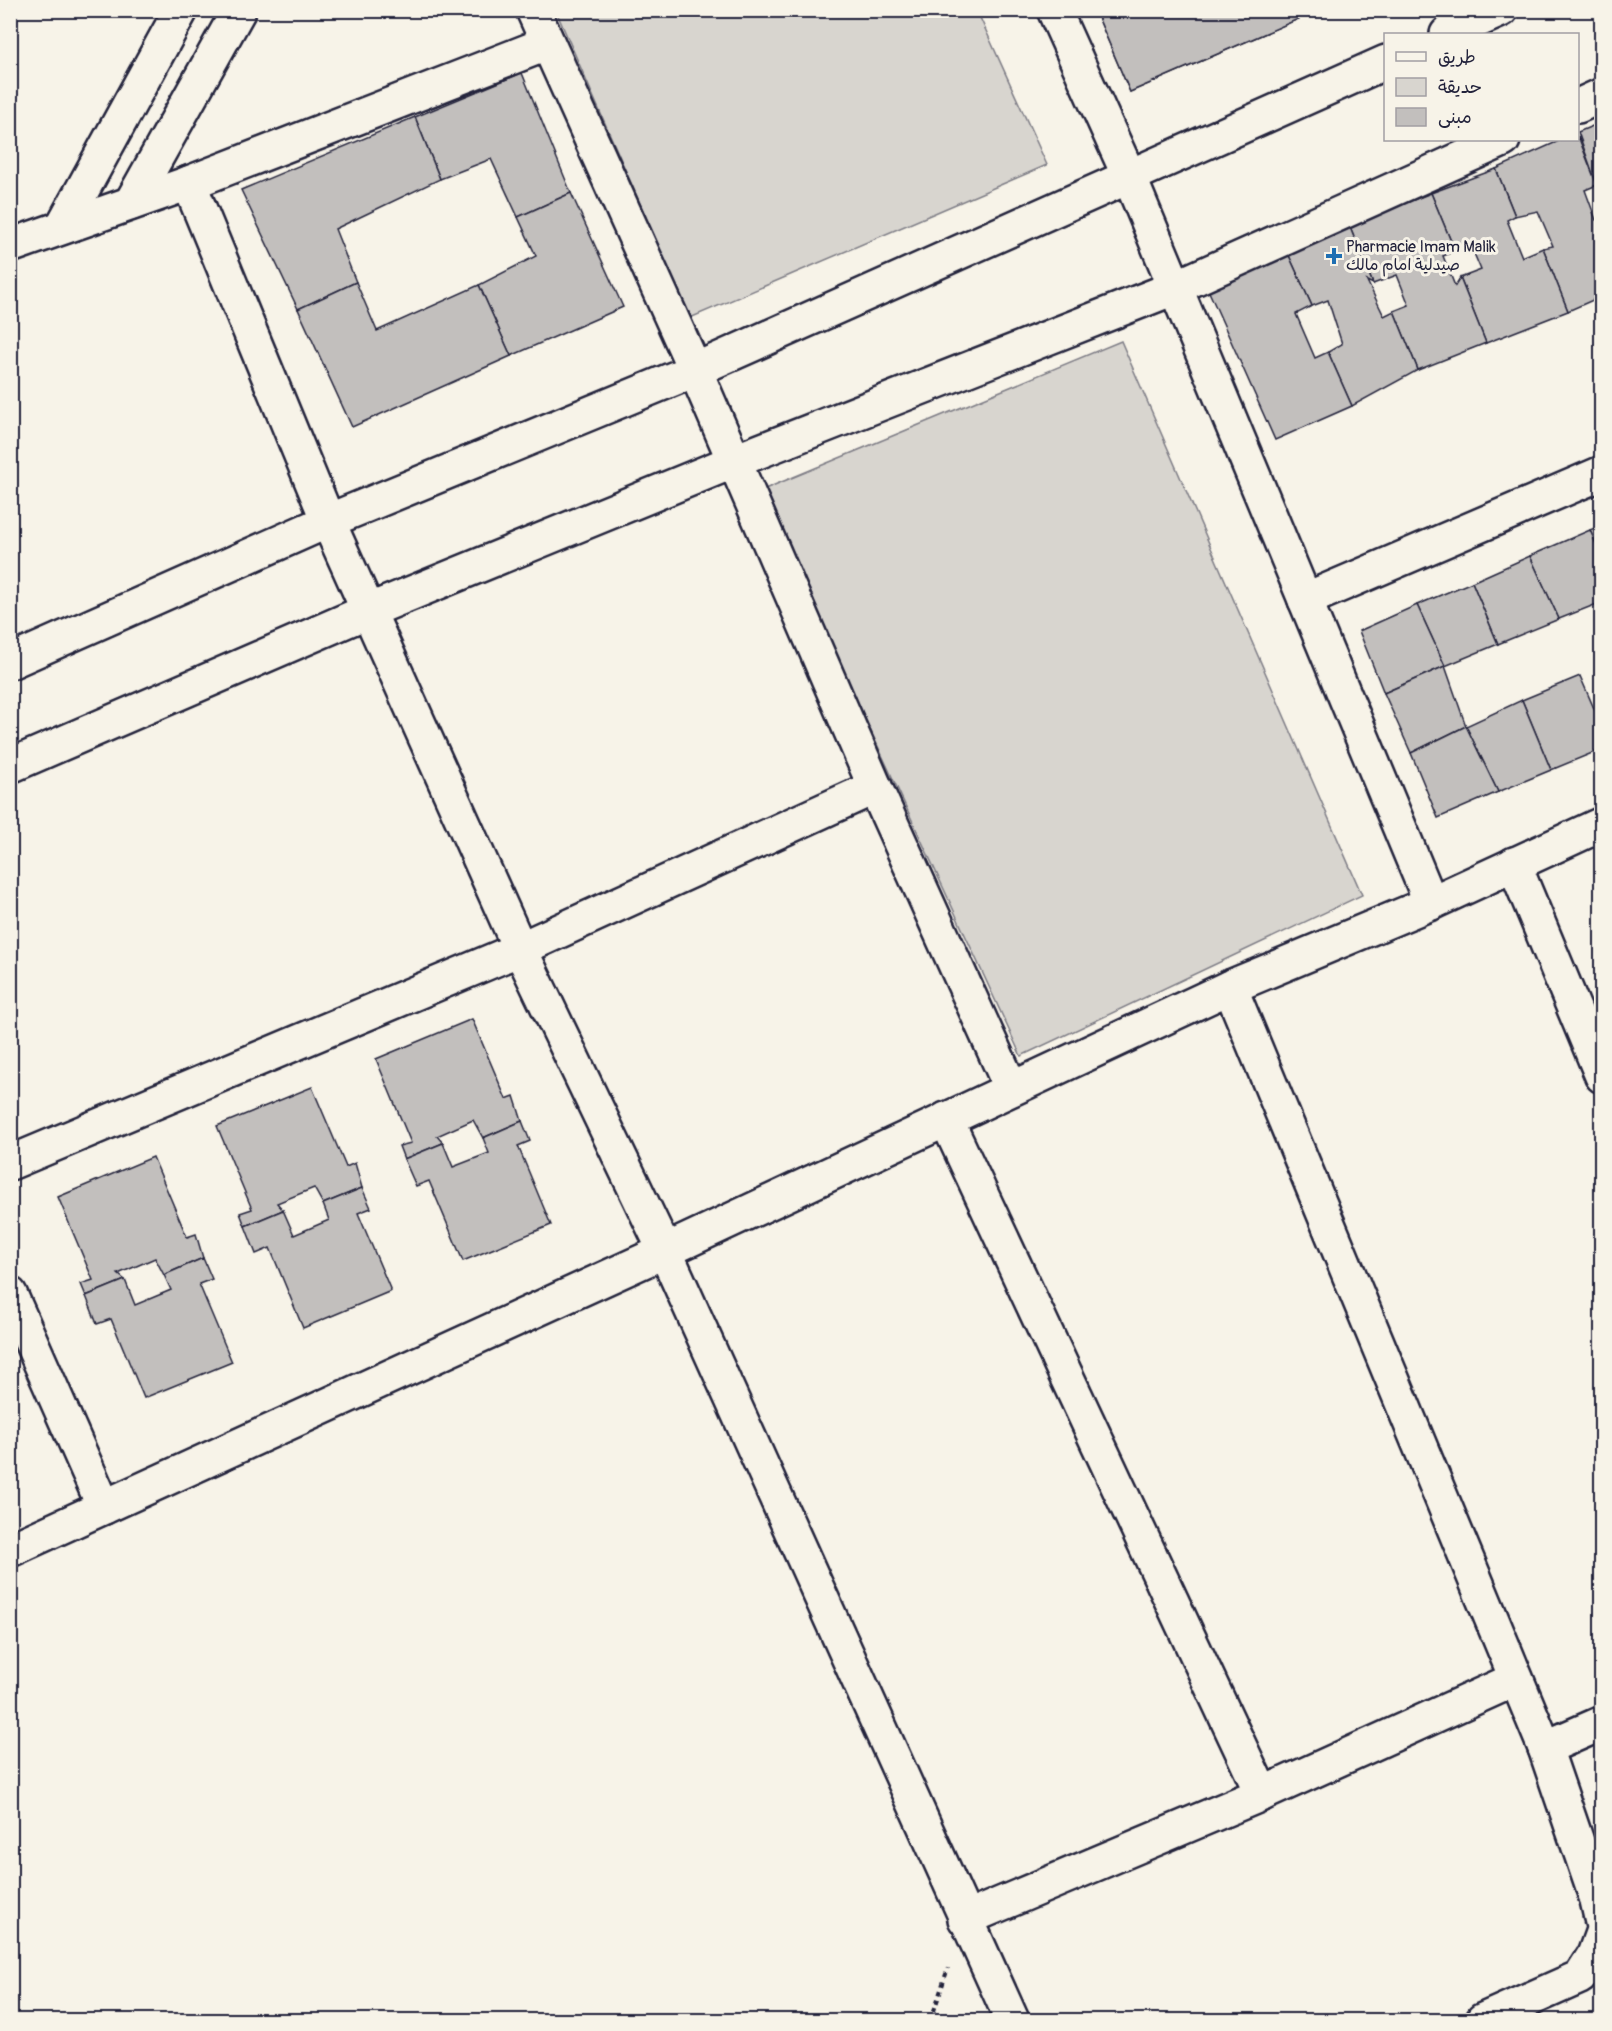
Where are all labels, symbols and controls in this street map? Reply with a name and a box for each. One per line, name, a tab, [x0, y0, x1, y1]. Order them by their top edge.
legend	[1384, 33, 1579, 141]
text: طريق	[1438, 46, 1476, 69]
text: حديقة	[1438, 76, 1482, 99]
text: مبنى	[1438, 106, 1472, 129]
place label: Pharmacie Imam Malik صيدلية امام مالك	[1346, 237, 1496, 277]
marker: Pharmacie Imam Malik صيدلية امام مالك	[1327, 249, 1341, 263]

